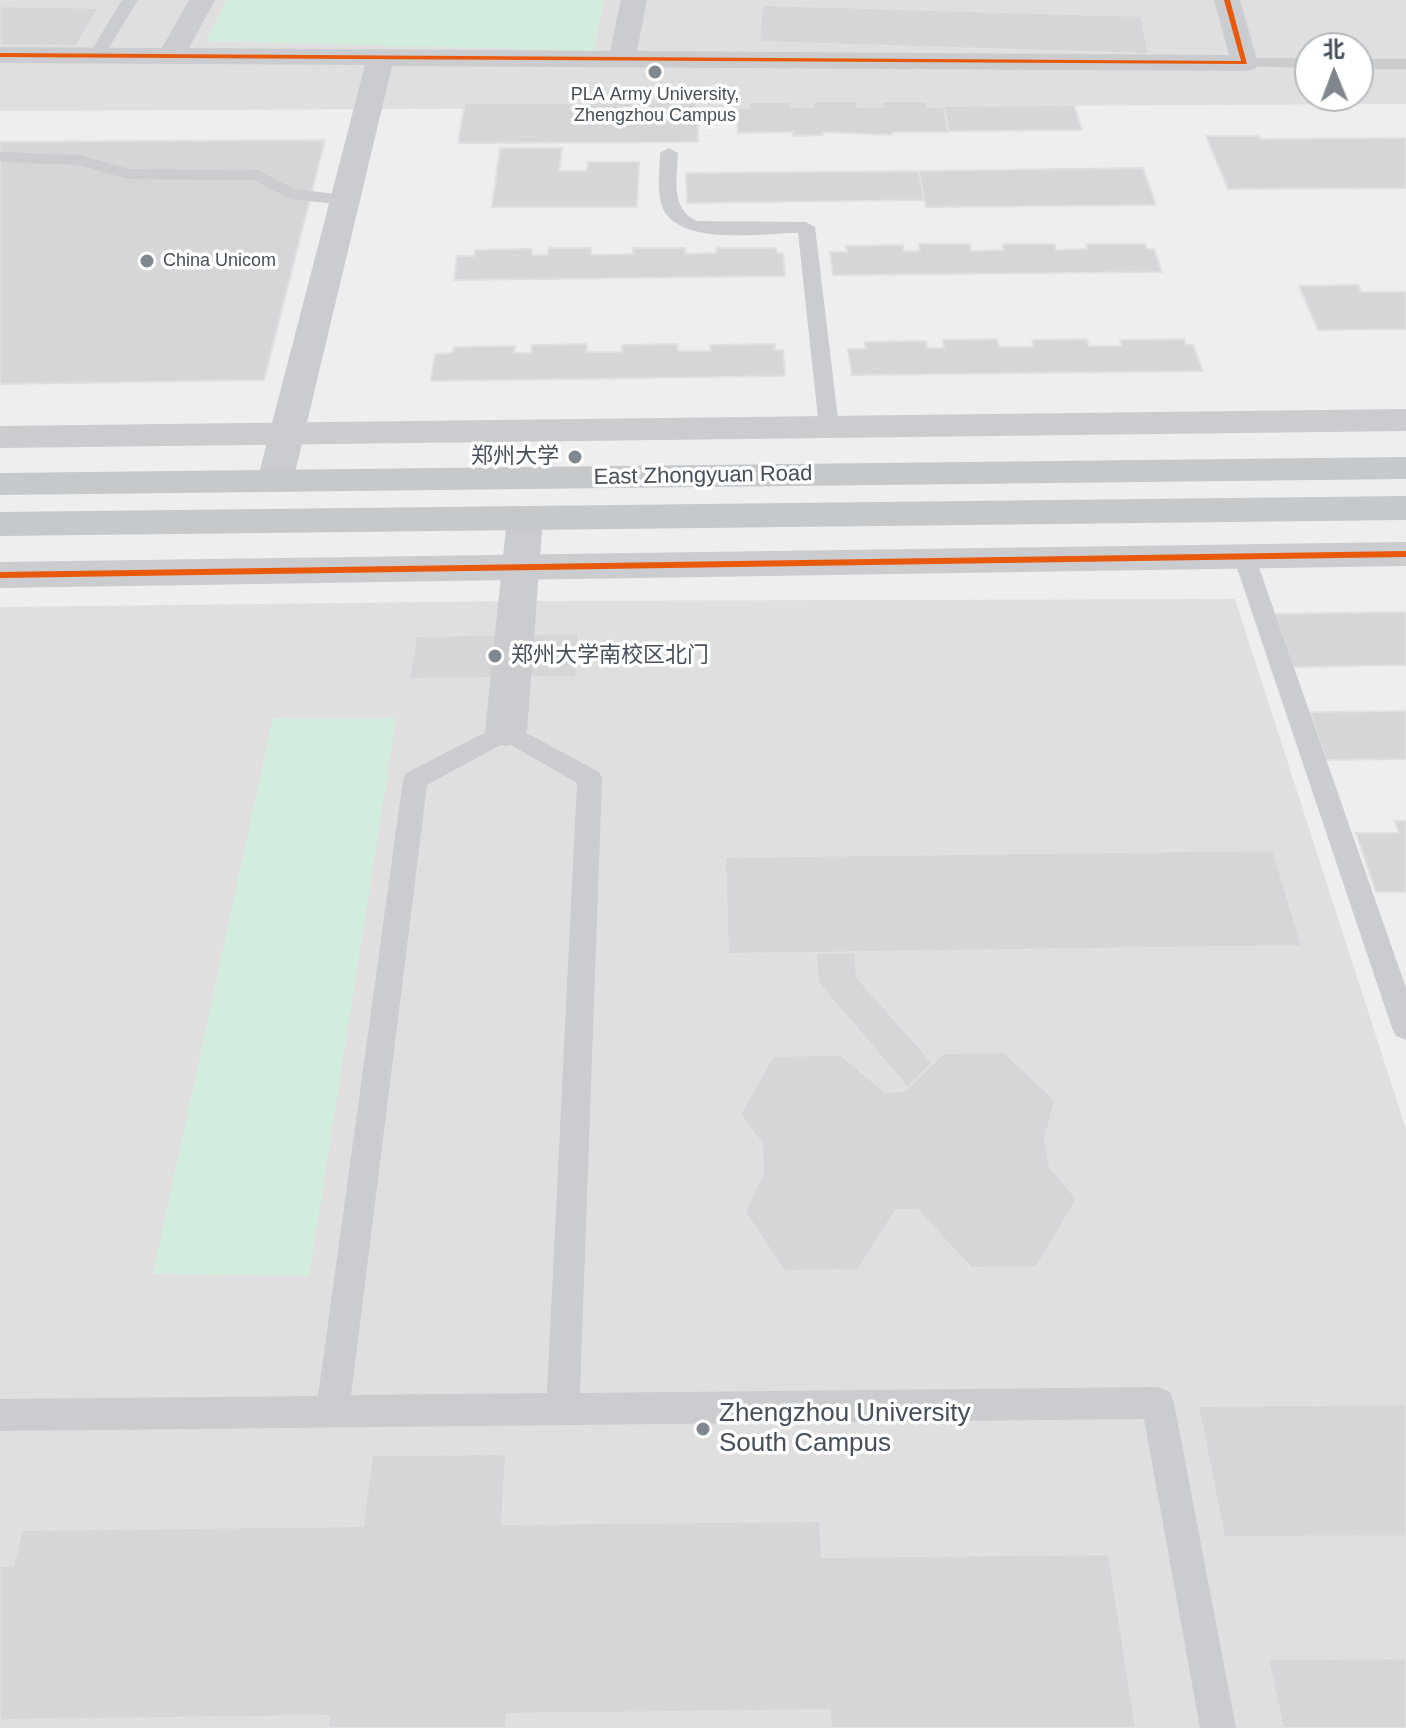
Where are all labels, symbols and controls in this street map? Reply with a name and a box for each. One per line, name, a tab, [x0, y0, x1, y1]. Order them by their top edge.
north arrow	[1294, 32, 1374, 112]
text: 北	[1322, 37, 1345, 62]
marker: PLA Army University, Zhengzhou Campus	[646, 63, 664, 81]
place label: PLA Army University, Zhengzhou Campus	[571, 84, 739, 126]
place label: China Unicom	[163, 250, 276, 272]
marker: China Unicom	[138, 252, 156, 270]
place label: 郑州大学	[471, 444, 559, 470]
marker: 郑州大学	[566, 448, 584, 466]
street label: East Zhongyuan Road	[593, 461, 813, 491]
place label: 郑州大学南校区北门	[511, 643, 709, 669]
marker: 郑州大学南校区北门	[486, 647, 504, 665]
place label: Zhengzhou University South Campus	[719, 1398, 970, 1460]
marker: Zhengzhou University South Campus	[694, 1420, 712, 1438]

